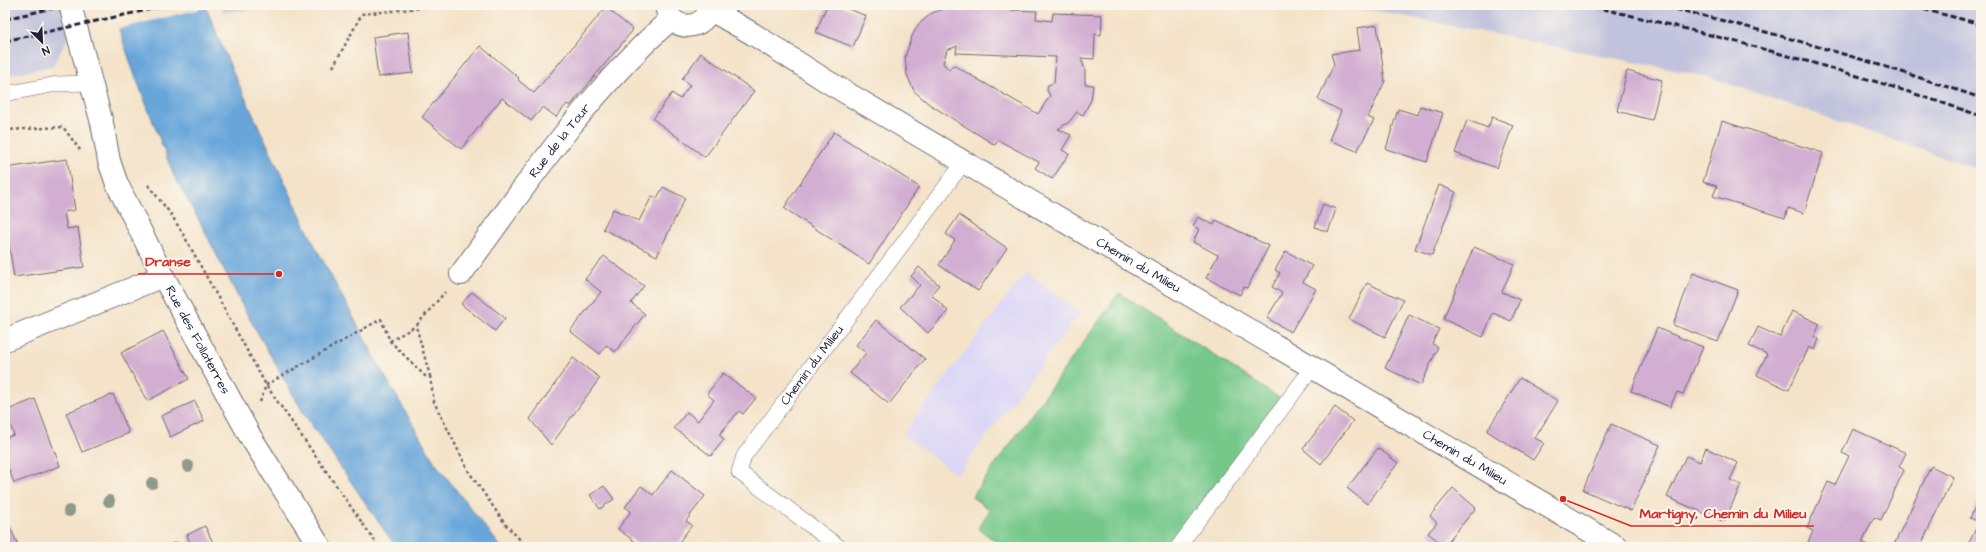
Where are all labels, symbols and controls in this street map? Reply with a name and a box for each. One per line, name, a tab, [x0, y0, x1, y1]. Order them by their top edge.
north arrow	[22, 22, 62, 62]
text: N	[40, 42, 52, 59]
street label: Rue de la Tour	[525, 99, 595, 182]
street label: Chemin du Milieu	[1093, 233, 1184, 297]
callout: Dranse	[138, 248, 199, 274]
text: Dranse	[145, 252, 191, 272]
street label: Rue des Follaterres	[161, 283, 235, 398]
street label: Chemin du Milieu	[776, 321, 848, 409]
street label: Chemin du Milieu	[1419, 425, 1511, 490]
callout: Martigny, Chemin du Milieu	[1631, 500, 1814, 526]
text: Martigny, Chemin du Milieu	[1640, 504, 1806, 525]

